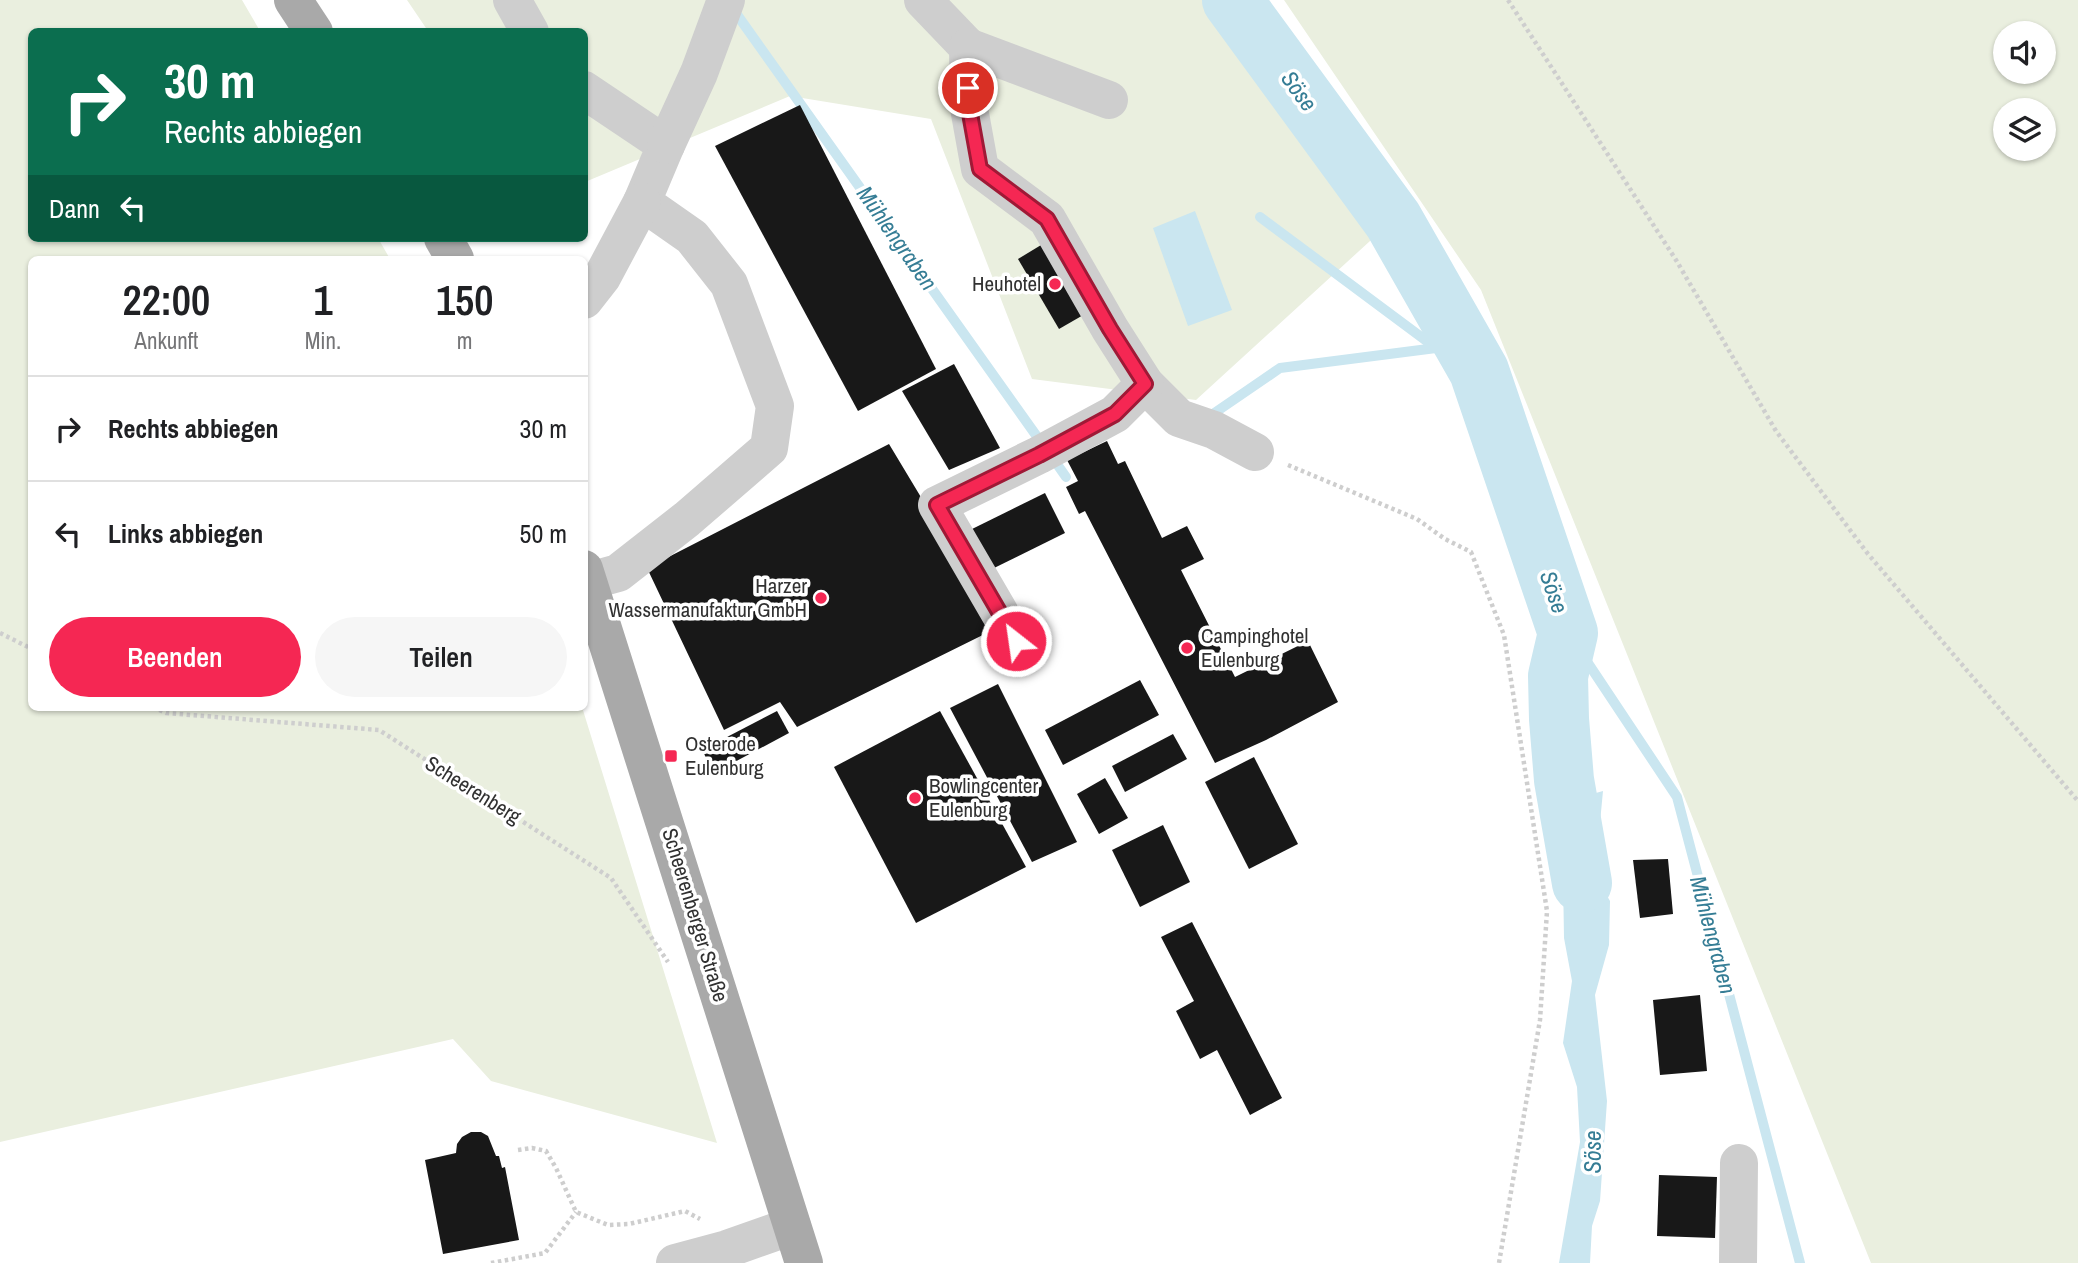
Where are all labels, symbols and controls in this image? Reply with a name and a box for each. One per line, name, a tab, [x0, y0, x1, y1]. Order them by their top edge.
map controls	[1993, 21, 2056, 161]
button: sound	[1993, 21, 2056, 84]
text: 30 m	[164, 47, 256, 113]
icon: right	[49, 56, 140, 147]
pin	[938, 58, 998, 118]
water label: Söse	[1274, 64, 1325, 117]
icon: arrive	[949, 69, 987, 107]
button: layers	[1993, 98, 2056, 161]
text: Rechts abbiegen	[164, 110, 362, 153]
water label: Mühlengraben	[850, 179, 945, 296]
icon: left	[114, 189, 152, 227]
text: Dann	[49, 191, 100, 226]
place label: Heuhotel	[972, 269, 1041, 298]
text: 22:00	[123, 272, 210, 328]
text: 1	[313, 272, 333, 328]
text: 150	[436, 272, 493, 328]
marker: Heuhotel	[1047, 276, 1063, 292]
text: Ankunft	[134, 325, 198, 356]
text: Min.	[305, 325, 341, 356]
text: m	[457, 325, 473, 356]
icon: right	[49, 410, 87, 448]
text: Rechts abbiegen	[108, 411, 279, 446]
text: 30 m	[520, 411, 567, 446]
icon: left	[49, 515, 87, 553]
text: Links abbiegen	[108, 516, 263, 551]
text: 50 m	[520, 516, 567, 551]
water label: Söse	[1533, 566, 1576, 617]
place label: Harzer Wassermanufaktur GmbH	[609, 571, 807, 624]
marker: Harzer Wassermanufaktur GmbH	[813, 590, 829, 606]
position arrow	[979, 604, 1053, 678]
button: Beenden	[49, 617, 301, 697]
button: Teilen	[315, 617, 567, 697]
place label: Campinghotel Eulenburg	[1201, 621, 1308, 674]
marker: Campinghotel Eulenburg	[1179, 640, 1195, 656]
place label: Osterode Eulenburg	[685, 729, 764, 782]
marker: Osterode Eulenburg	[663, 748, 679, 764]
street label: Scheerenberg	[420, 749, 527, 831]
place label: Bowlingcenter Eulenburg	[929, 771, 1038, 824]
marker: Bowlingcenter Eulenburg	[907, 790, 923, 806]
street label: Scheerenberger Straße	[655, 825, 736, 1005]
water label: Mühlengraben	[1683, 873, 1744, 997]
water label: Söse	[1577, 1131, 1608, 1174]

